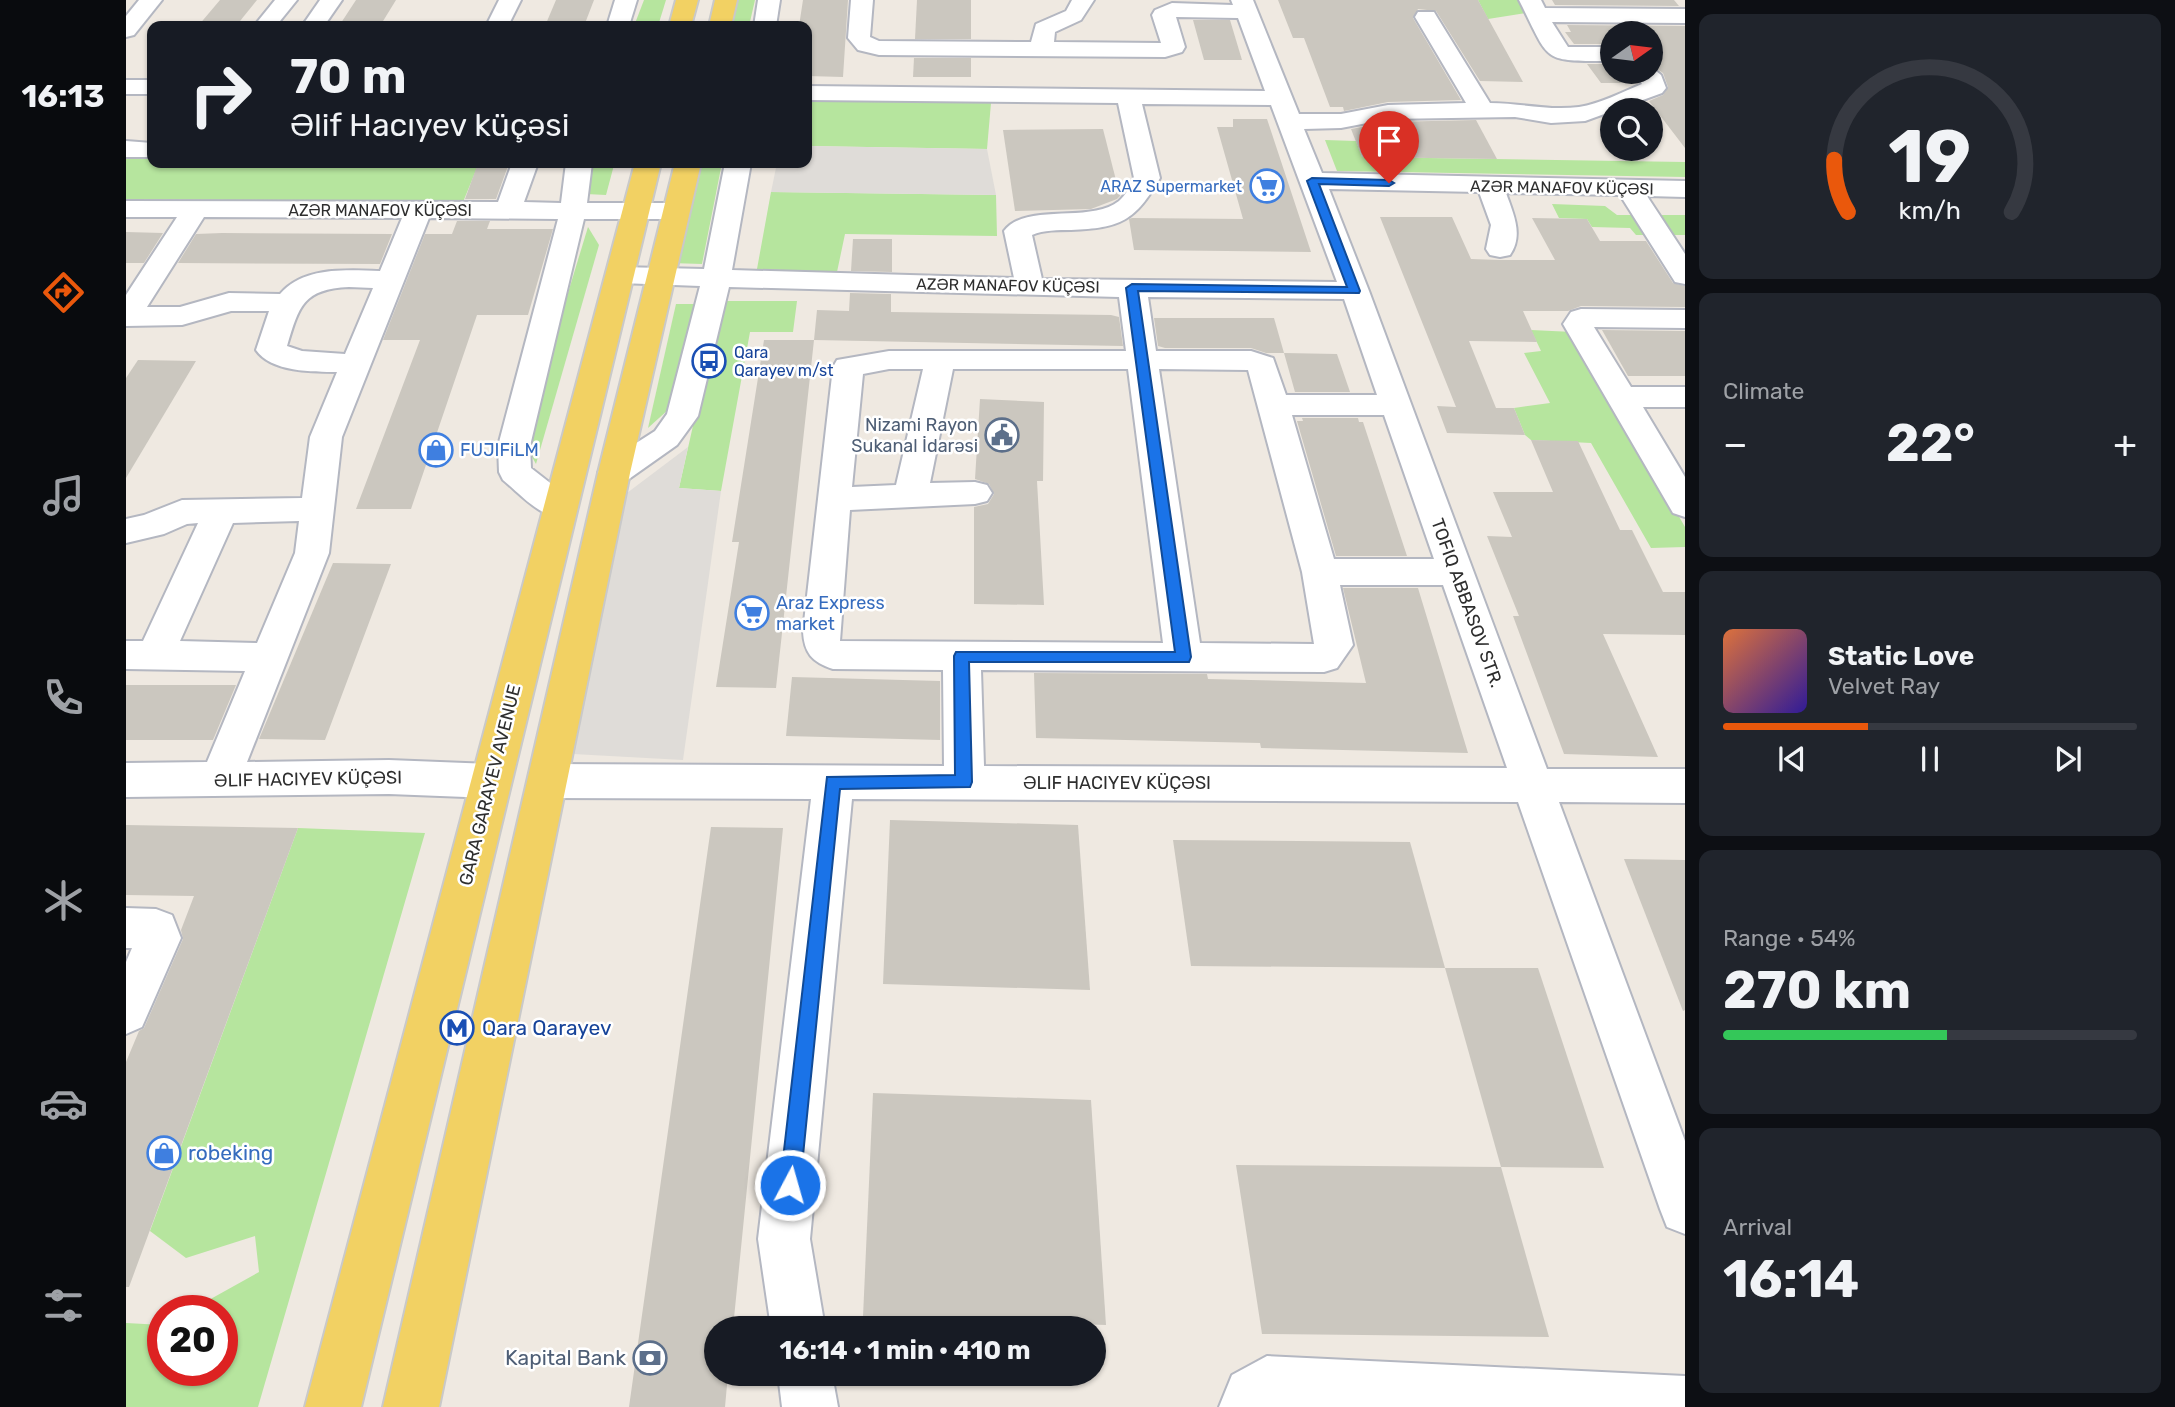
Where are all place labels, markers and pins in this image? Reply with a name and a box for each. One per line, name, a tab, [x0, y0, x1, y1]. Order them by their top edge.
pin	[1359, 111, 1419, 183]
supermarket icon: ARAZ Supermarket	[1248, 167, 1286, 205]
place label: ARAZ Supermarket	[1100, 177, 1242, 196]
bus stop icon: Qara Qarayev m/st	[690, 342, 728, 380]
place label: Qara Qarayev m/st	[734, 343, 833, 380]
place label: Nizami Rayon Sukanal İdarəsi	[851, 414, 978, 457]
public building icon: Nizami Rayon Sukanal İdarəsi	[983, 416, 1021, 454]
shop icon: FUJIFiLM	[417, 431, 455, 469]
place label: FUJIFiLM	[460, 439, 539, 461]
place label: Araz Express market	[776, 592, 885, 635]
supermarket icon: Araz Express market	[733, 594, 771, 632]
metro station icon: Qara Qarayev	[438, 1009, 476, 1047]
place label: Qara Qarayev	[482, 1015, 612, 1040]
shop icon: robeking	[145, 1134, 183, 1172]
place label: robeking	[188, 1140, 273, 1165]
bank icon: Kapital Bank	[631, 1339, 669, 1377]
place label: Kapital Bank	[505, 1345, 626, 1370]

